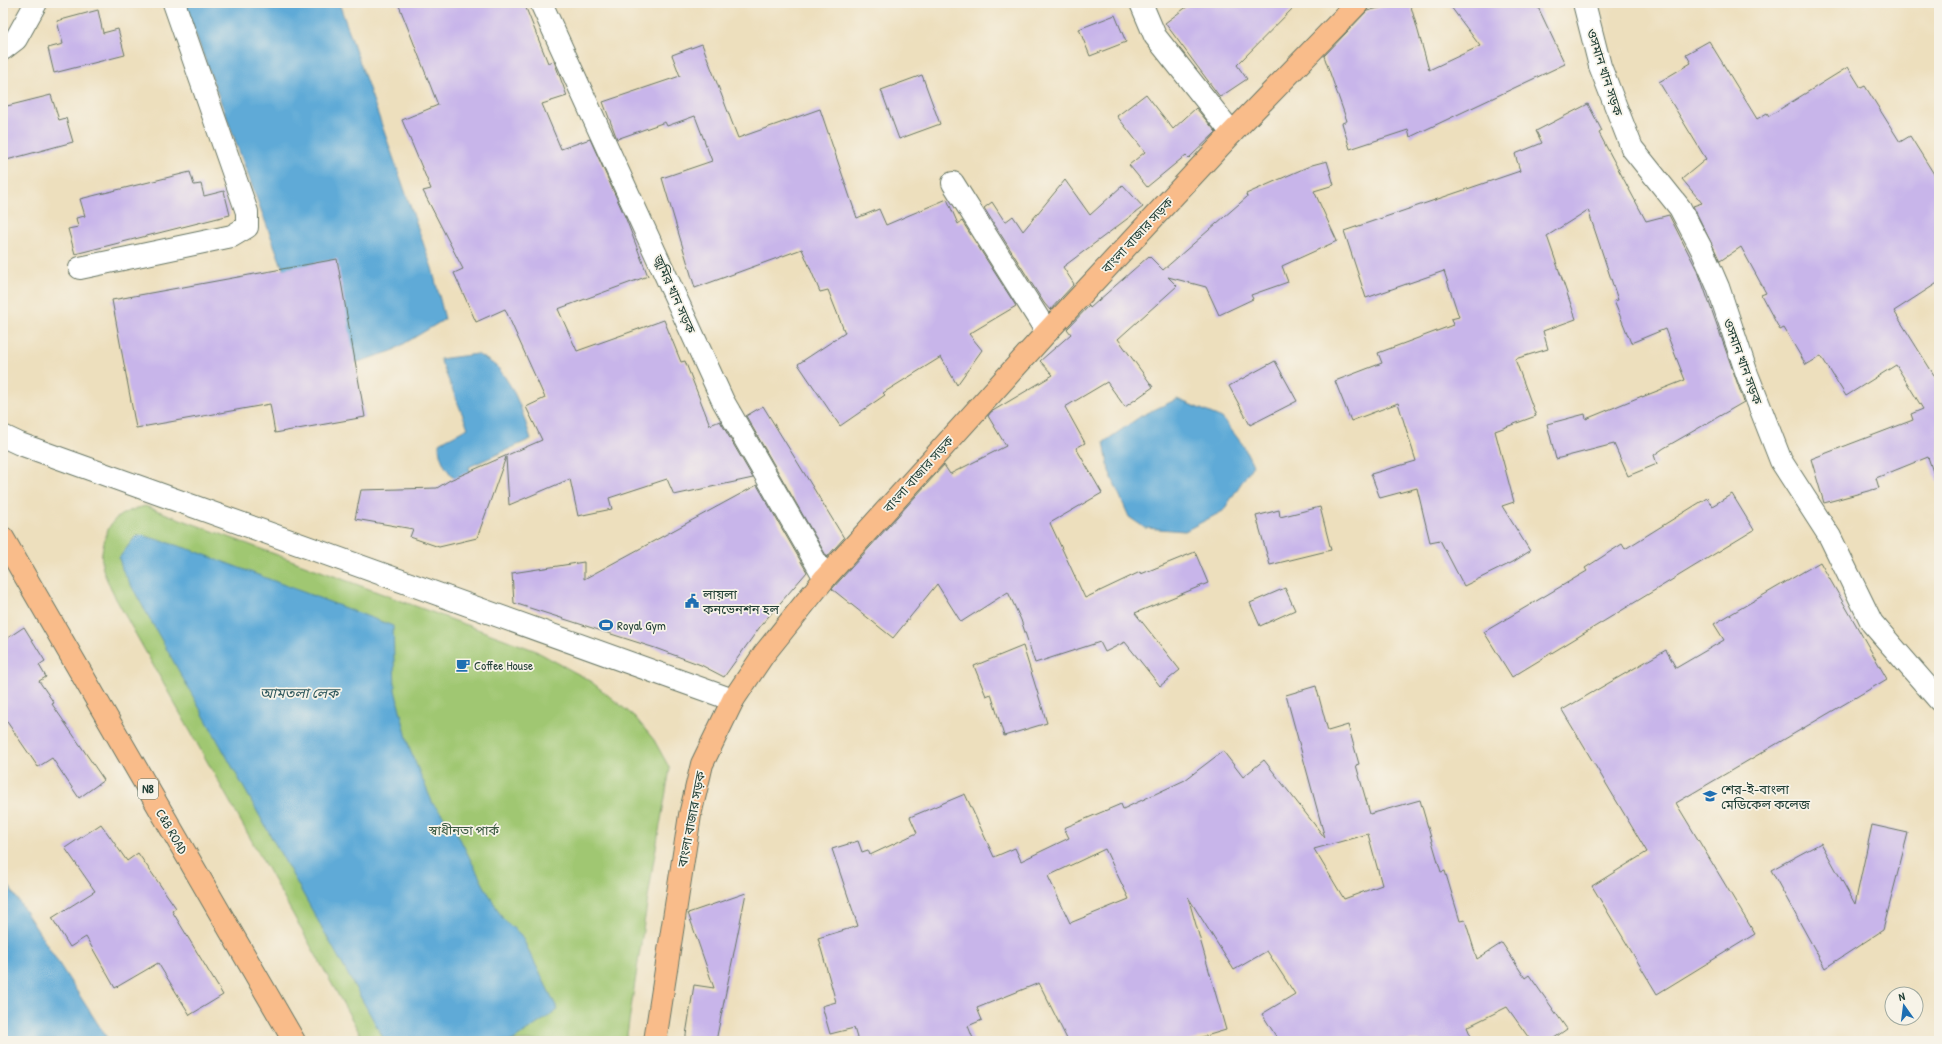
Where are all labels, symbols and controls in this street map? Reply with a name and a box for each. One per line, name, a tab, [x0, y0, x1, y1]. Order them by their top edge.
street label: ওসমান খান সড়ক	[1582, 26, 1628, 118]
street label: বাংলা বাজার সড়ক	[1097, 193, 1177, 277]
street label: জুমির খান সড়ক	[649, 251, 701, 337]
street label: ওসমান খান সড়ক	[1719, 315, 1767, 407]
street label: বাংলা বাজার সড়ক	[878, 431, 958, 517]
place label: লায়লা কনভেনশন হল	[702, 585, 780, 618]
public building icon: লায়লা কনভেনশন হল	[684, 593, 700, 609]
place label: Royal Gym	[617, 616, 666, 634]
sports icon: Royal Gym	[598, 617, 614, 633]
place label: Coffee House	[474, 656, 533, 674]
cafe icon: Coffee House	[455, 657, 471, 673]
water label: আমতলা লেক	[260, 683, 341, 702]
street label: বাংলা বাজার সড়ক	[673, 769, 709, 869]
road number: N8	[138, 779, 158, 799]
place label: শের-ই-বাংলা মেডিকেল কলেজ	[1721, 780, 1811, 813]
school or university icon: শের-ই-বাংলা মেডিকেল কলেজ	[1702, 788, 1718, 804]
street label: C&B ROAD	[152, 805, 193, 858]
park label: স্বাধীনতা পার্ক	[428, 821, 499, 839]
north arrow	[1884, 986, 1924, 1026]
text: N	[1897, 989, 1906, 1004]

